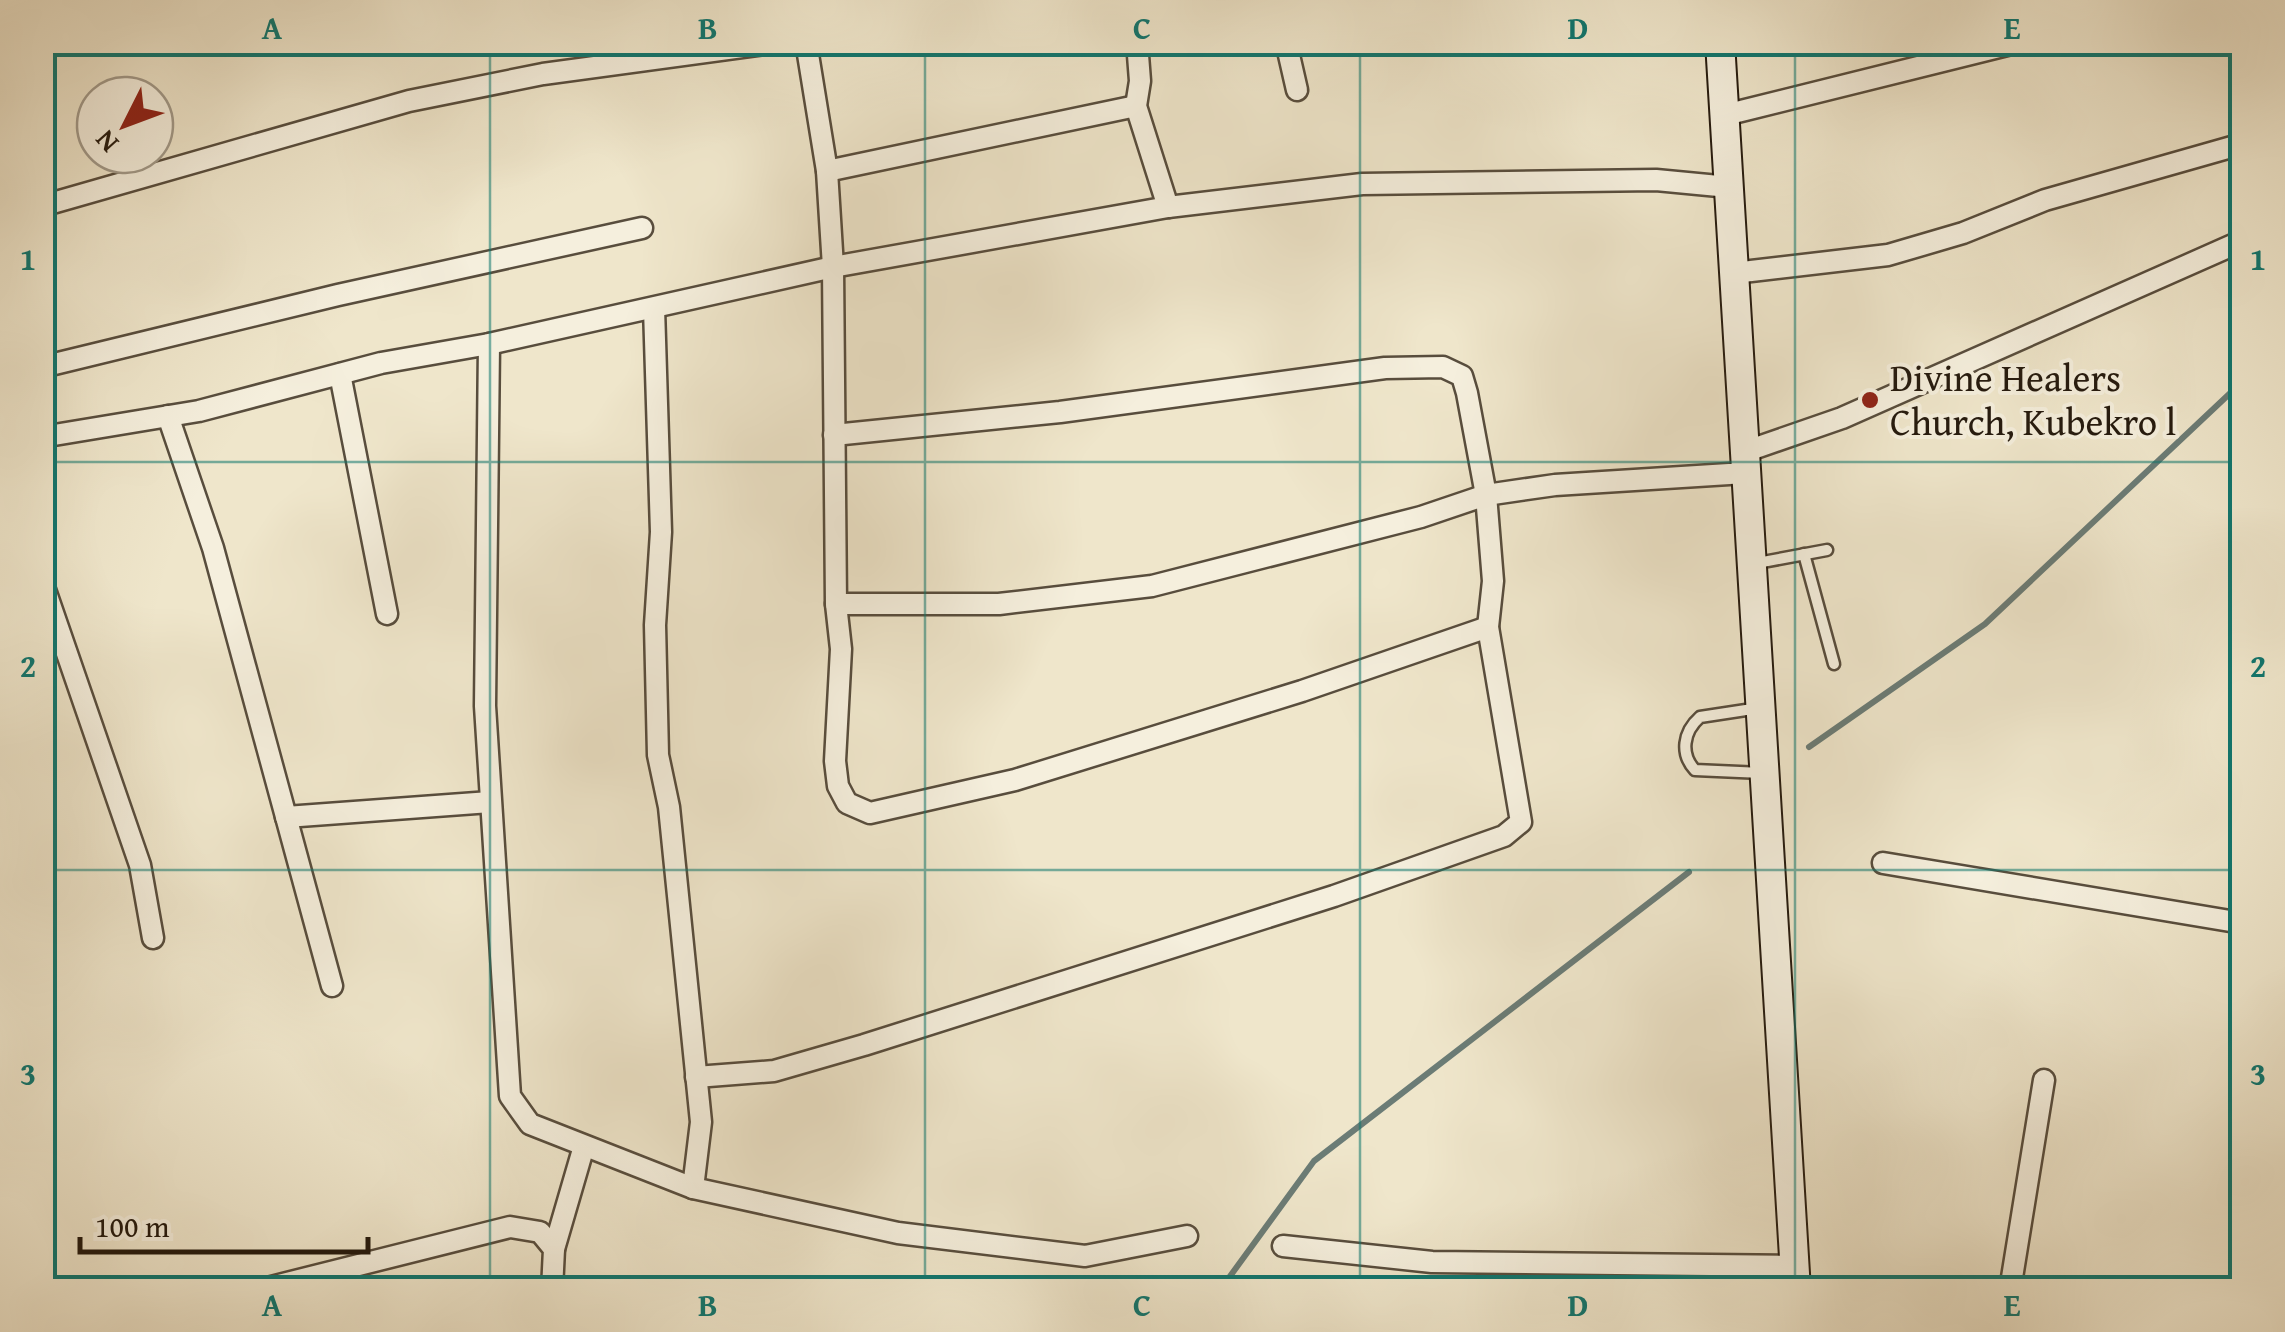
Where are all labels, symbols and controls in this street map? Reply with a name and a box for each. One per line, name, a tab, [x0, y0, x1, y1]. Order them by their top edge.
text: A	[262, 4, 283, 51]
text: B	[698, 4, 718, 51]
text: C	[1133, 4, 1151, 51]
text: D	[1568, 4, 1588, 51]
text: E	[2003, 4, 2021, 51]
north arrow	[75, 75, 175, 175]
text: N	[84, 121, 128, 163]
text: 1	[20, 235, 36, 282]
text: 1	[2250, 235, 2266, 282]
place label: Divine Healers Church, Kubekro l	[1890, 349, 2176, 449]
marker: Divine Healers Church, Kubekro l	[1859, 389, 1881, 411]
text: 2	[20, 642, 36, 689]
text: 2	[2250, 642, 2266, 689]
text: 3	[20, 1050, 36, 1097]
text: 3	[2250, 1050, 2266, 1097]
scale bar	[80, 1192, 368, 1254]
text: 100 m	[95, 1204, 170, 1248]
text: A	[262, 1281, 283, 1328]
text: B	[698, 1281, 718, 1328]
text: C	[1133, 1281, 1151, 1328]
text: D	[1568, 1281, 1588, 1328]
text: E	[2003, 1281, 2021, 1328]

